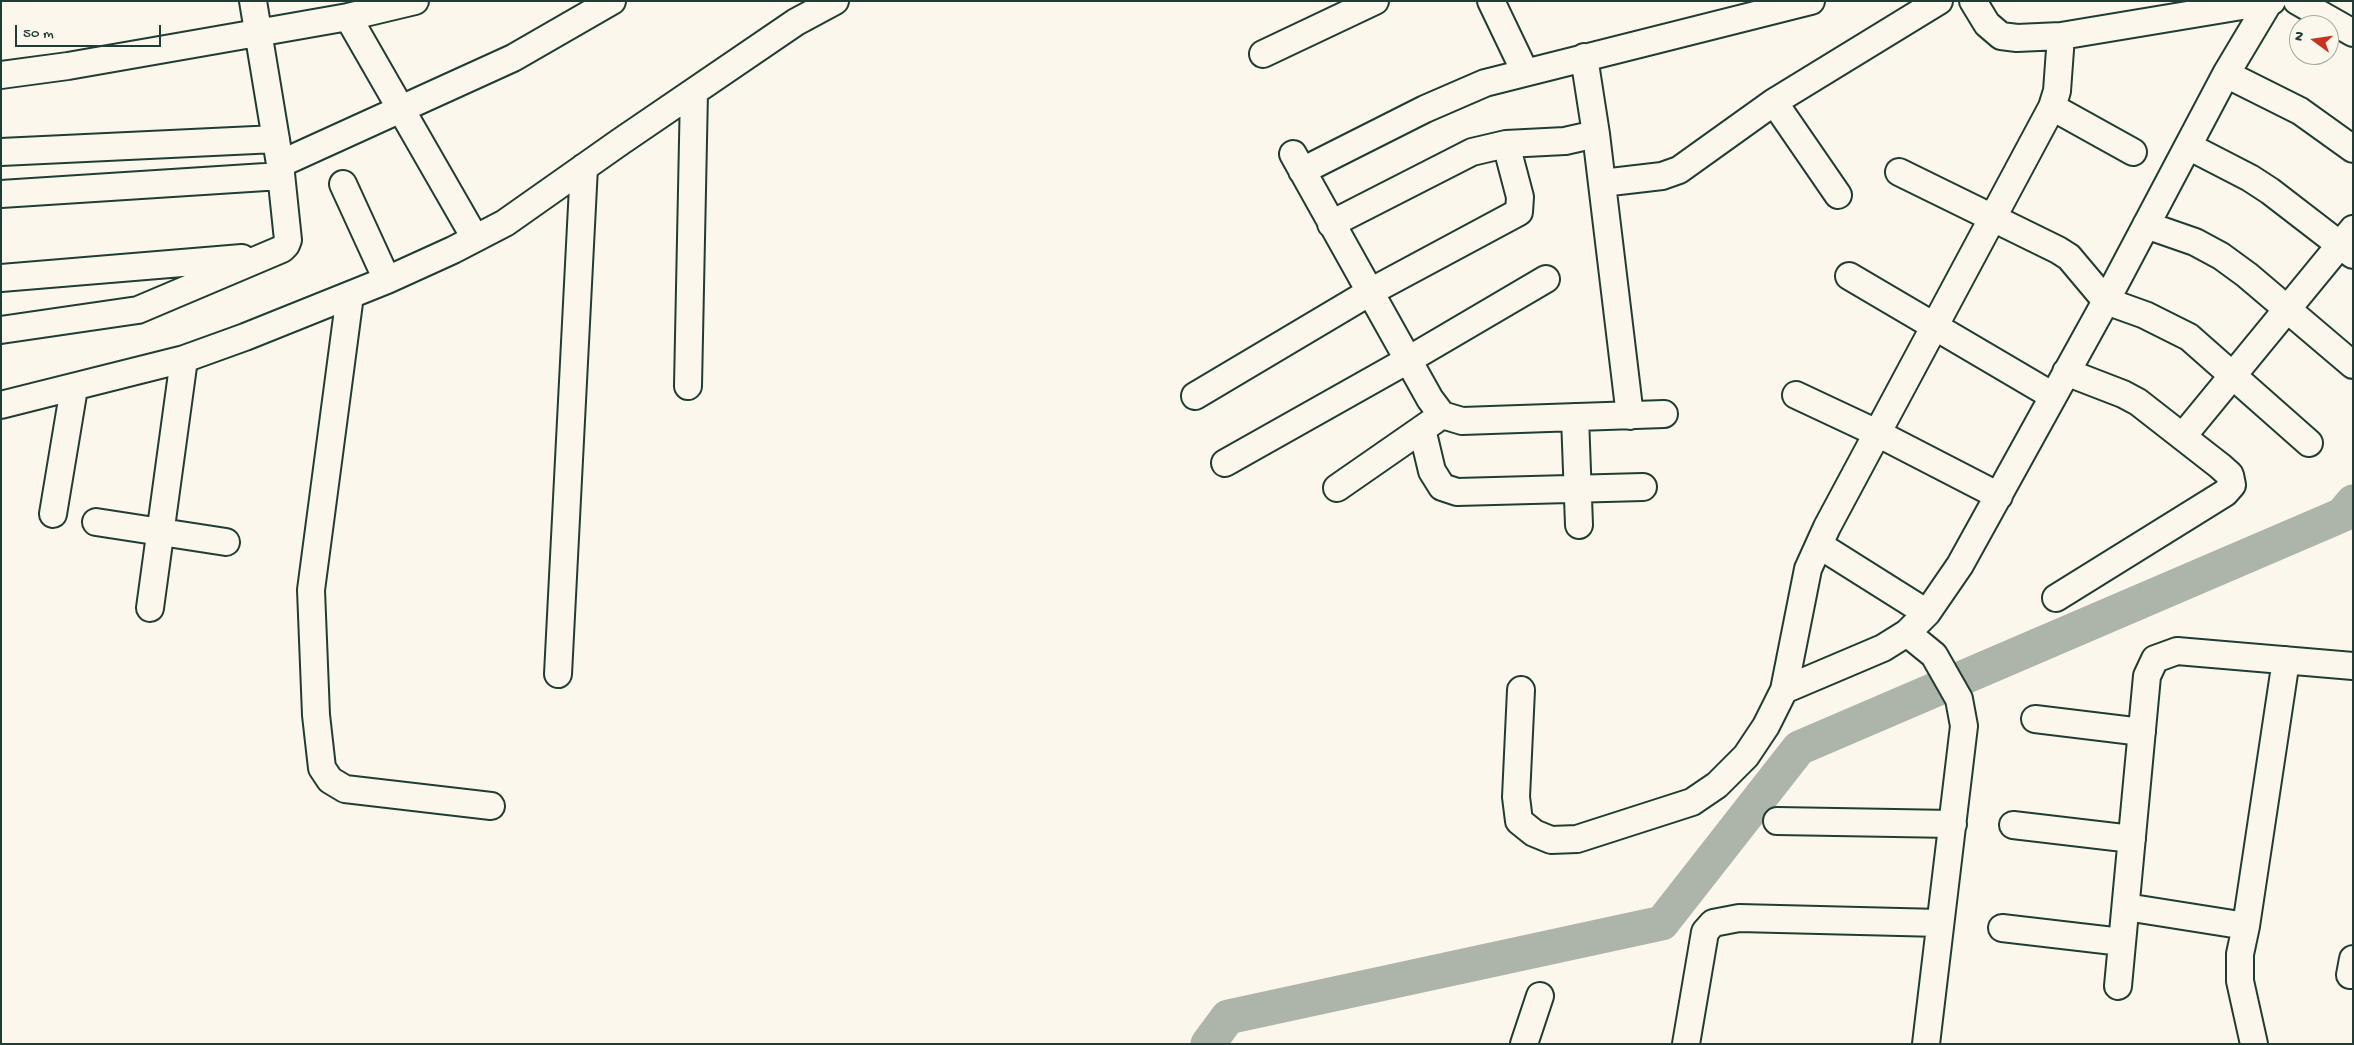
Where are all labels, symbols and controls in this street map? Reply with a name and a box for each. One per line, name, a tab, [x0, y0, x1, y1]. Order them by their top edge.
scale bar	[18, 15, 164, 47]
north arrow	[2289, 15, 2339, 65]
text: 50 m	[23, 25, 54, 43]
text: N	[2291, 30, 2309, 43]

